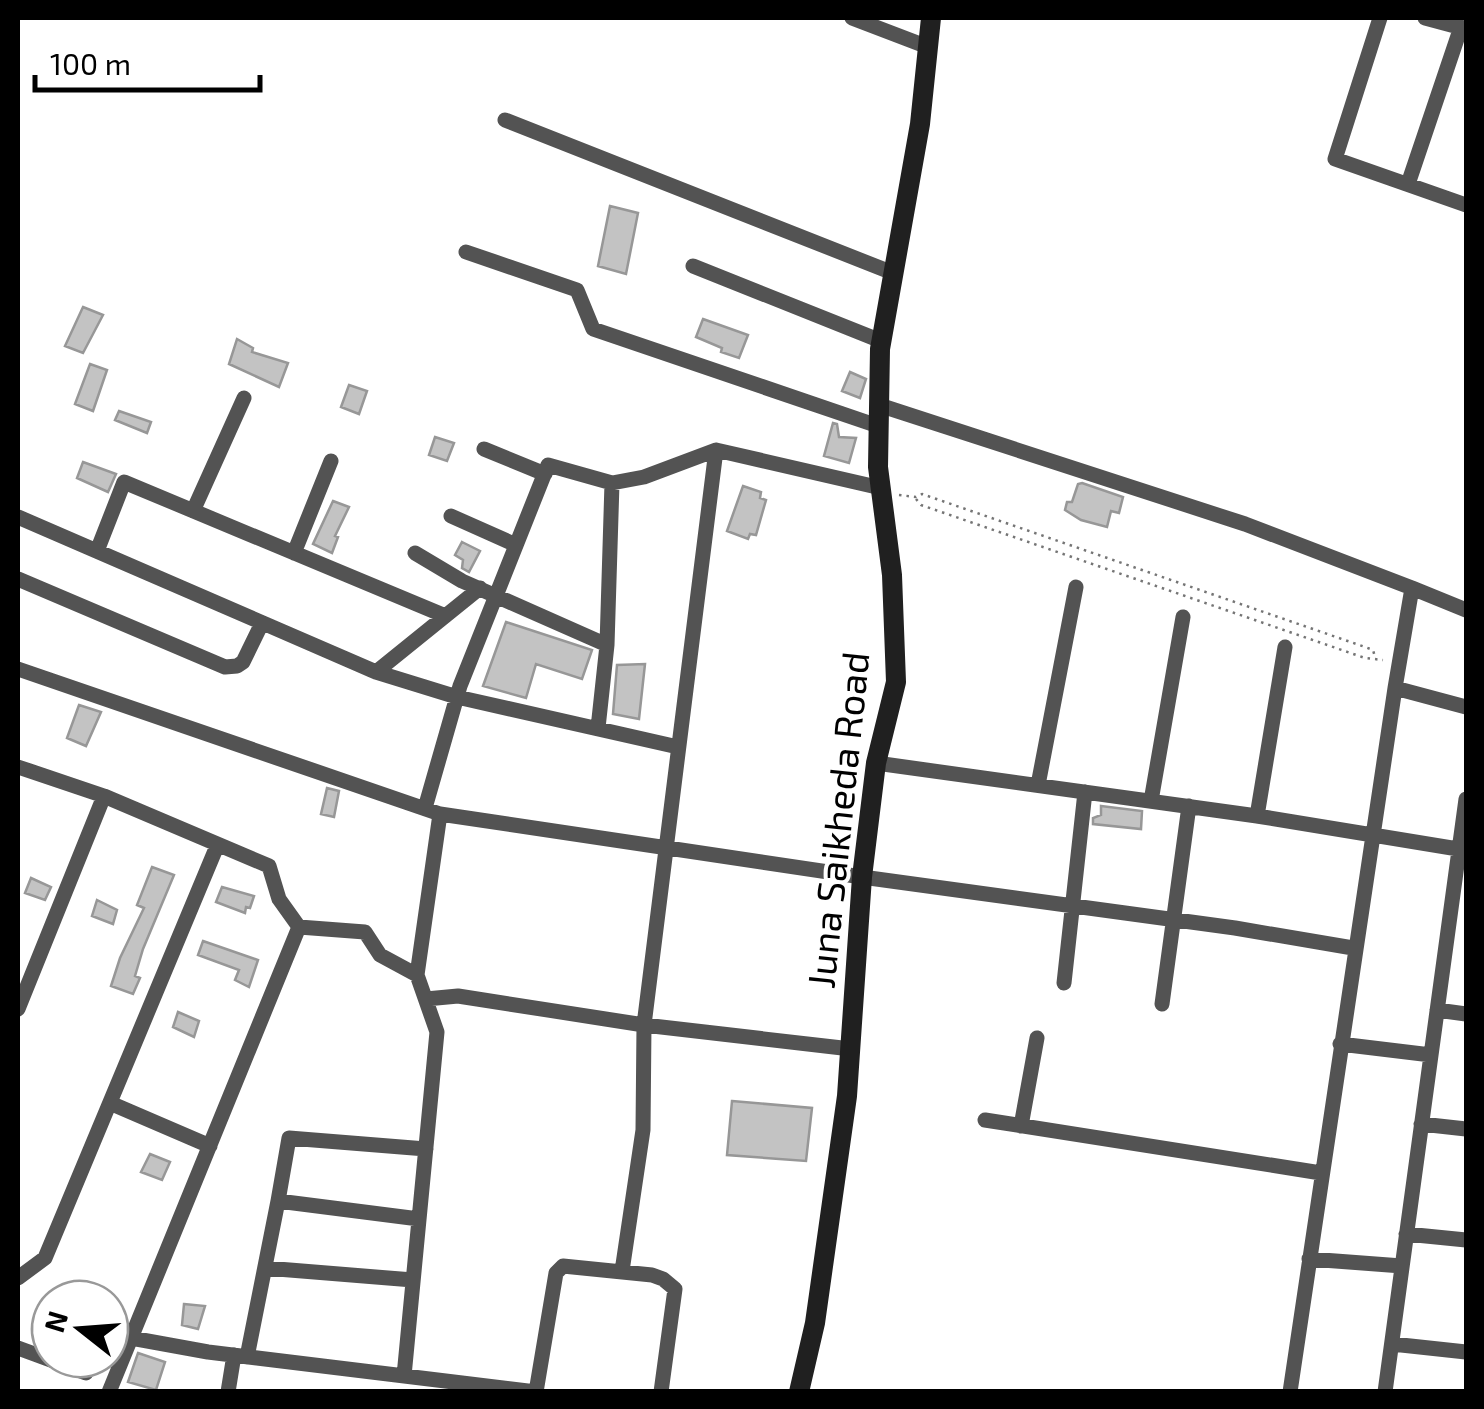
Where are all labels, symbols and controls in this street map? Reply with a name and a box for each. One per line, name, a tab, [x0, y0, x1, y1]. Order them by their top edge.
scale bar	[35, 30, 260, 92]
text: 100 m	[50, 45, 131, 81]
street label: Juna Saikheda Road	[796, 649, 878, 990]
north arrow	[30, 1279, 130, 1379]
text: N	[36, 1307, 74, 1336]

